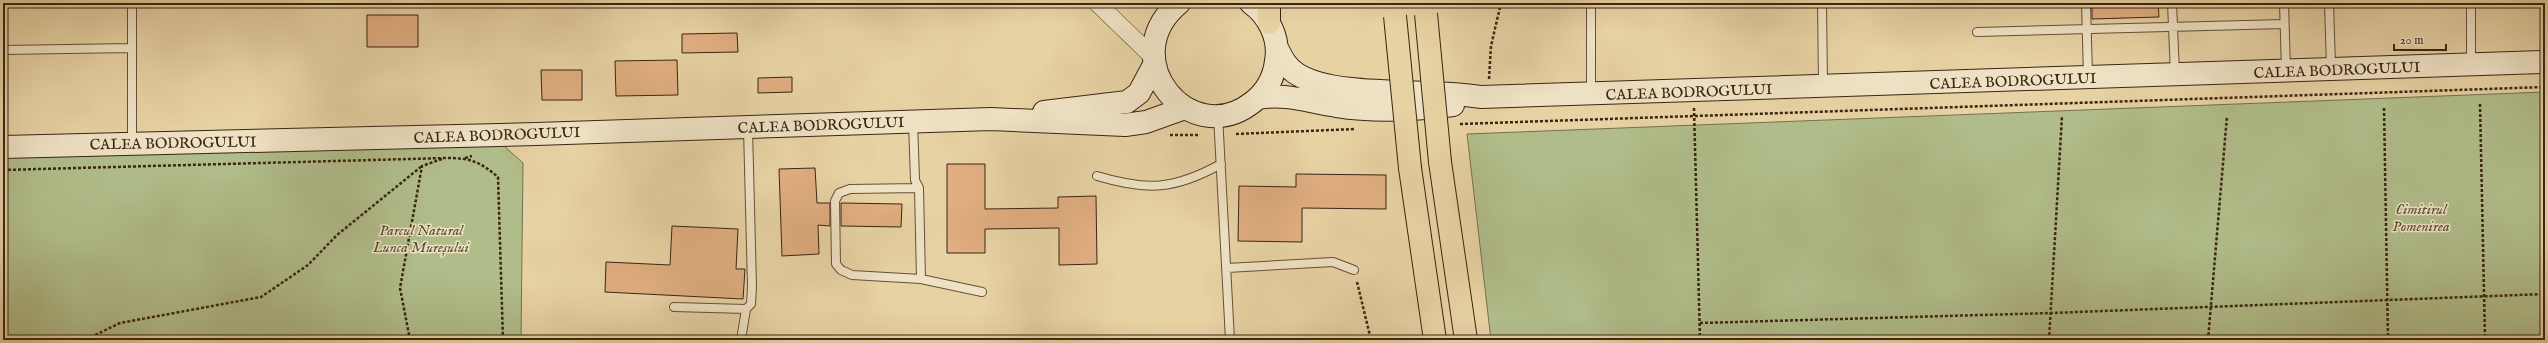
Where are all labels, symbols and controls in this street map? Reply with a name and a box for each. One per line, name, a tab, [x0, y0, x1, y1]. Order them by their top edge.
scale bar	[2394, 26, 2446, 52]
text: 20 m	[2400, 33, 2423, 48]
street label: CALEA BODROGULUI	[2253, 58, 2421, 83]
street label: CALEA BODROGULUI	[1929, 69, 2097, 94]
street label: CALEA BODROGULUI	[1605, 80, 1773, 105]
street label: CALEA BODROGULUI	[737, 113, 905, 138]
street label: CALEA BODROGULUI	[413, 123, 581, 148]
street label: CALEA BODROGULUI	[89, 133, 257, 154]
park label: Cimitirul Pomenirea	[2392, 200, 2450, 236]
park label: Parcul Natural Lunca Mureșului	[372, 221, 471, 257]

